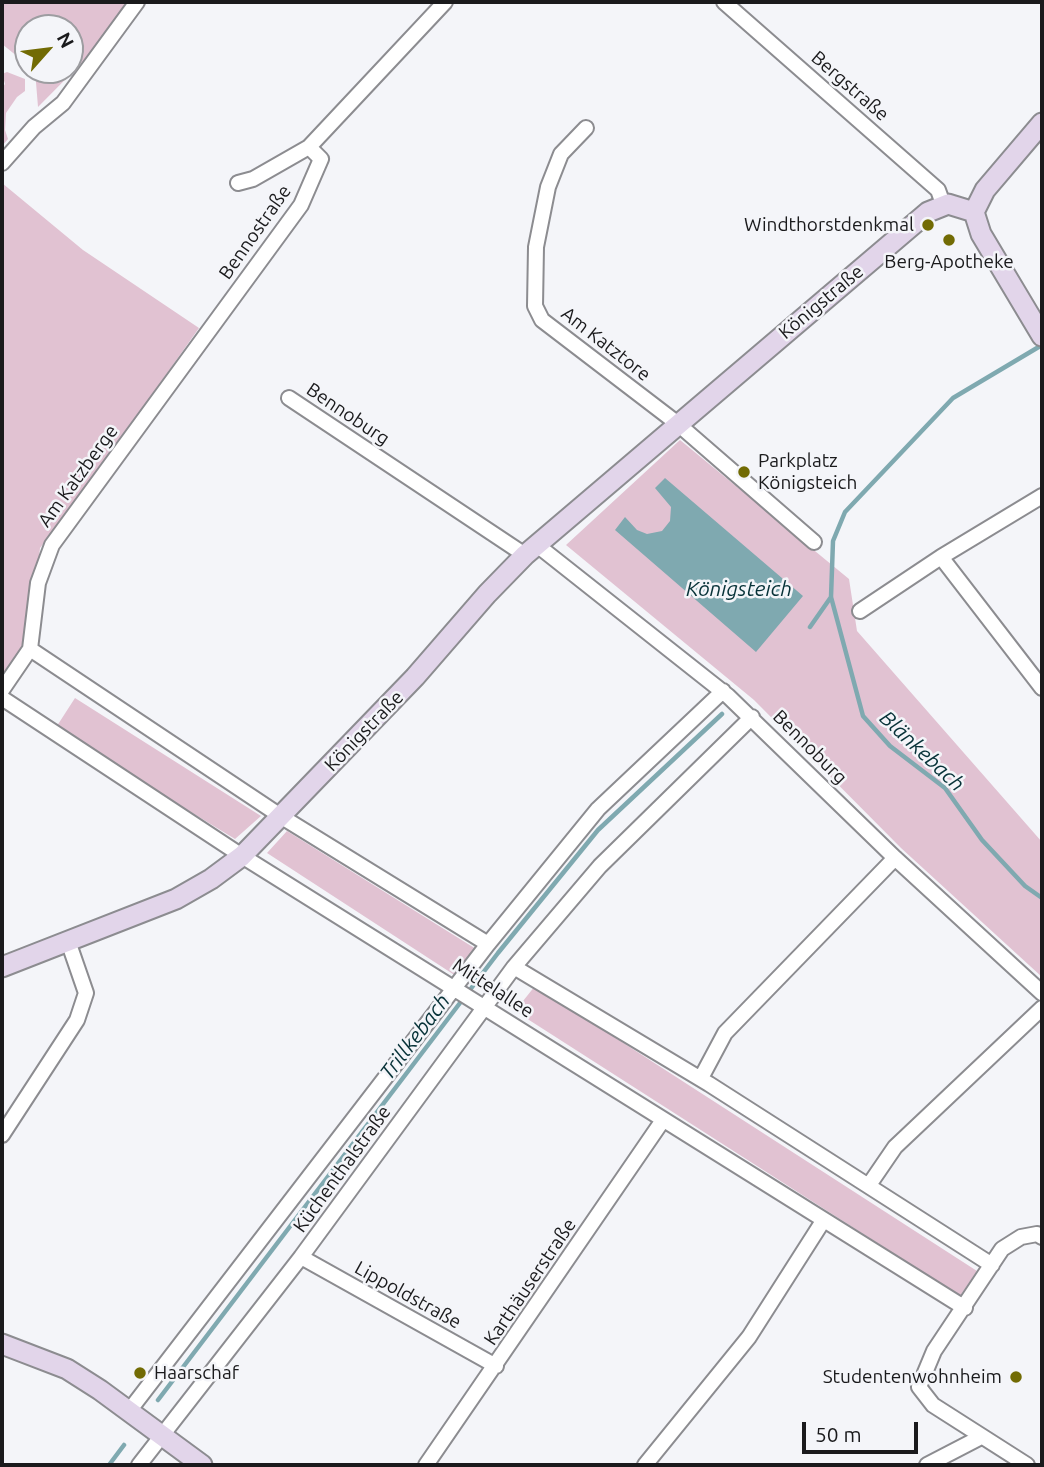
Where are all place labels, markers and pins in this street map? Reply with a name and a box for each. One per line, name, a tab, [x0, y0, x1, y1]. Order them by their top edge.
place label: Windthorstdenkmal	[744, 214, 914, 236]
marker: Windthorstdenkmal	[920, 217, 936, 233]
marker: Berg-Apotheke	[941, 232, 957, 248]
place label: Berg-Apotheke	[884, 251, 1014, 273]
place label: Parkplatz Königsteich	[758, 450, 857, 494]
marker: Parkplatz Königsteich	[736, 464, 752, 480]
place label: Haarschaf	[154, 1362, 239, 1384]
marker: Haarschaf	[132, 1365, 148, 1381]
place label: Studentenwohnheim	[823, 1366, 1002, 1388]
marker: Studentenwohnheim	[1008, 1369, 1024, 1385]

